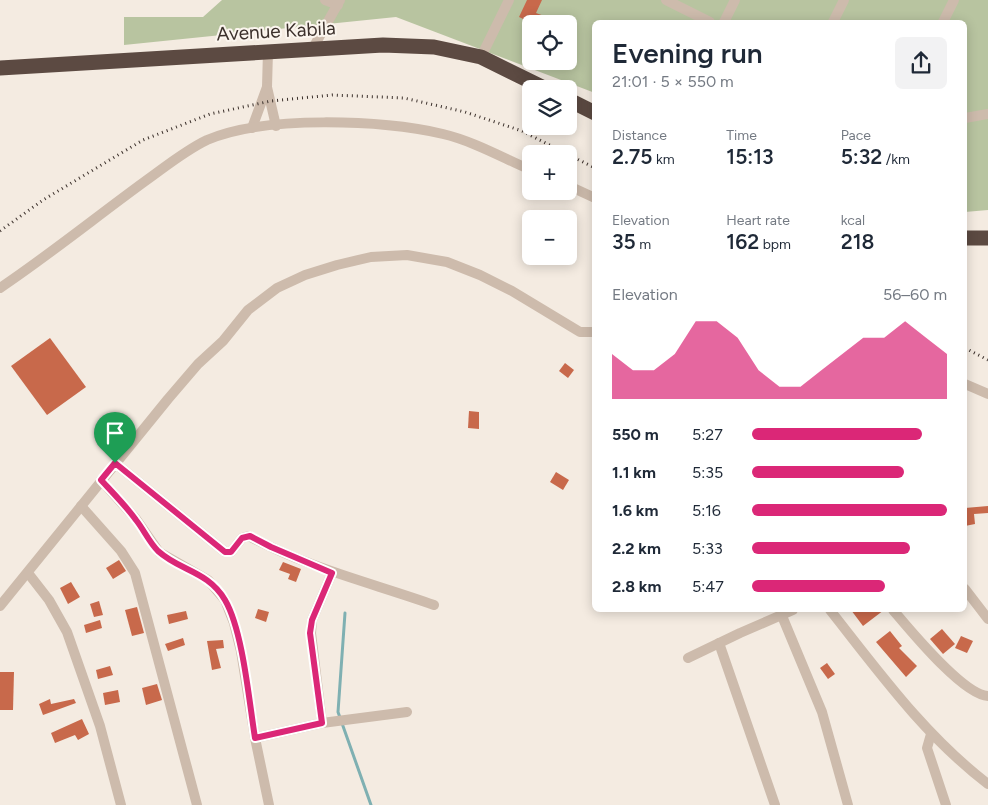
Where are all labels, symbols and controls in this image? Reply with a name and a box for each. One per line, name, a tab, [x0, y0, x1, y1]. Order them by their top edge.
map controls	[522, 15, 577, 265]
button: locate	[522, 15, 577, 70]
street label: Avenue Kabila	[216, 16, 336, 46]
text: Evening run	[612, 36, 763, 70]
button: share	[895, 37, 947, 89]
text: 21:01 · 5 × 550 m	[612, 72, 734, 91]
button: layers	[522, 80, 577, 135]
text: Distance	[612, 127, 667, 144]
text: Time	[726, 127, 757, 144]
text: Pace	[841, 127, 871, 144]
text: 2.75	[612, 144, 653, 169]
text: 15:13	[726, 144, 774, 169]
text: 5:32	[841, 144, 882, 169]
button: +	[522, 145, 577, 200]
text: km	[653, 151, 675, 168]
text: /km	[882, 151, 910, 168]
button: −	[522, 210, 577, 265]
text: Elevation	[612, 212, 670, 229]
text: Heart rate	[726, 212, 790, 229]
text: kcal	[841, 212, 865, 229]
text: 35	[612, 229, 636, 254]
text: 162	[726, 229, 759, 254]
text: 218	[841, 229, 874, 254]
text: m	[636, 236, 651, 253]
text: bpm	[759, 236, 791, 253]
text: Elevation	[612, 285, 678, 304]
text: 56–60 m	[883, 285, 947, 304]
pin	[94, 412, 136, 463]
icon: arrive	[101, 419, 129, 447]
text: 550 m	[612, 425, 659, 444]
text: 5:27	[692, 425, 723, 444]
text: 1.1 km	[612, 463, 656, 482]
text: 5:35	[692, 463, 723, 482]
text: 1.6 km	[612, 501, 658, 520]
text: 5:16	[692, 501, 721, 520]
text: 2.2 km	[612, 539, 661, 558]
text: 5:33	[692, 539, 723, 558]
text: 2.8 km	[612, 577, 661, 596]
text: 5:47	[692, 577, 724, 596]

